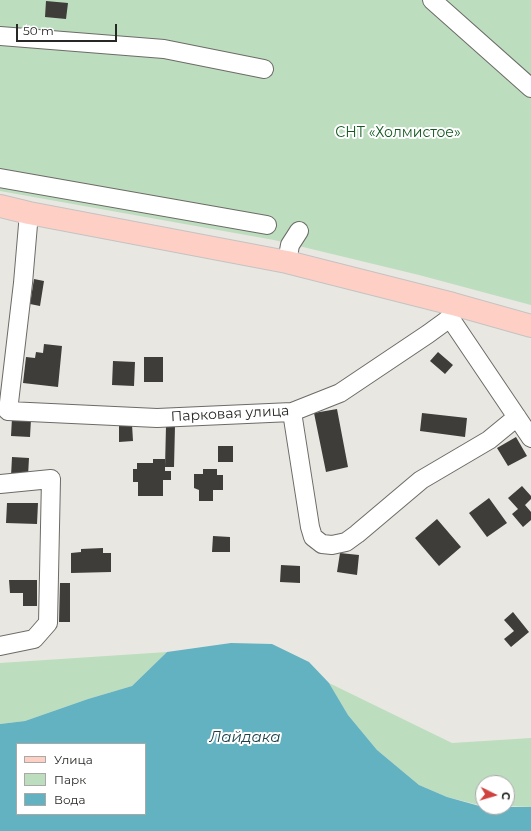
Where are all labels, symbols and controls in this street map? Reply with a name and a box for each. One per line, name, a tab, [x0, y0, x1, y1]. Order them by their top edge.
scale bar	[18, 16, 119, 42]
text: 50 m	[23, 23, 54, 38]
park label: СНТ «Холмистое»	[335, 125, 461, 141]
street label: Парковая улица	[170, 403, 290, 425]
water label: Лайдака	[209, 729, 281, 747]
legend	[16, 743, 146, 815]
text: Улица	[54, 752, 93, 767]
text: Парк	[54, 772, 86, 787]
north arrow	[475, 775, 515, 815]
text: С	[499, 791, 513, 801]
text: Вода	[54, 792, 85, 807]

